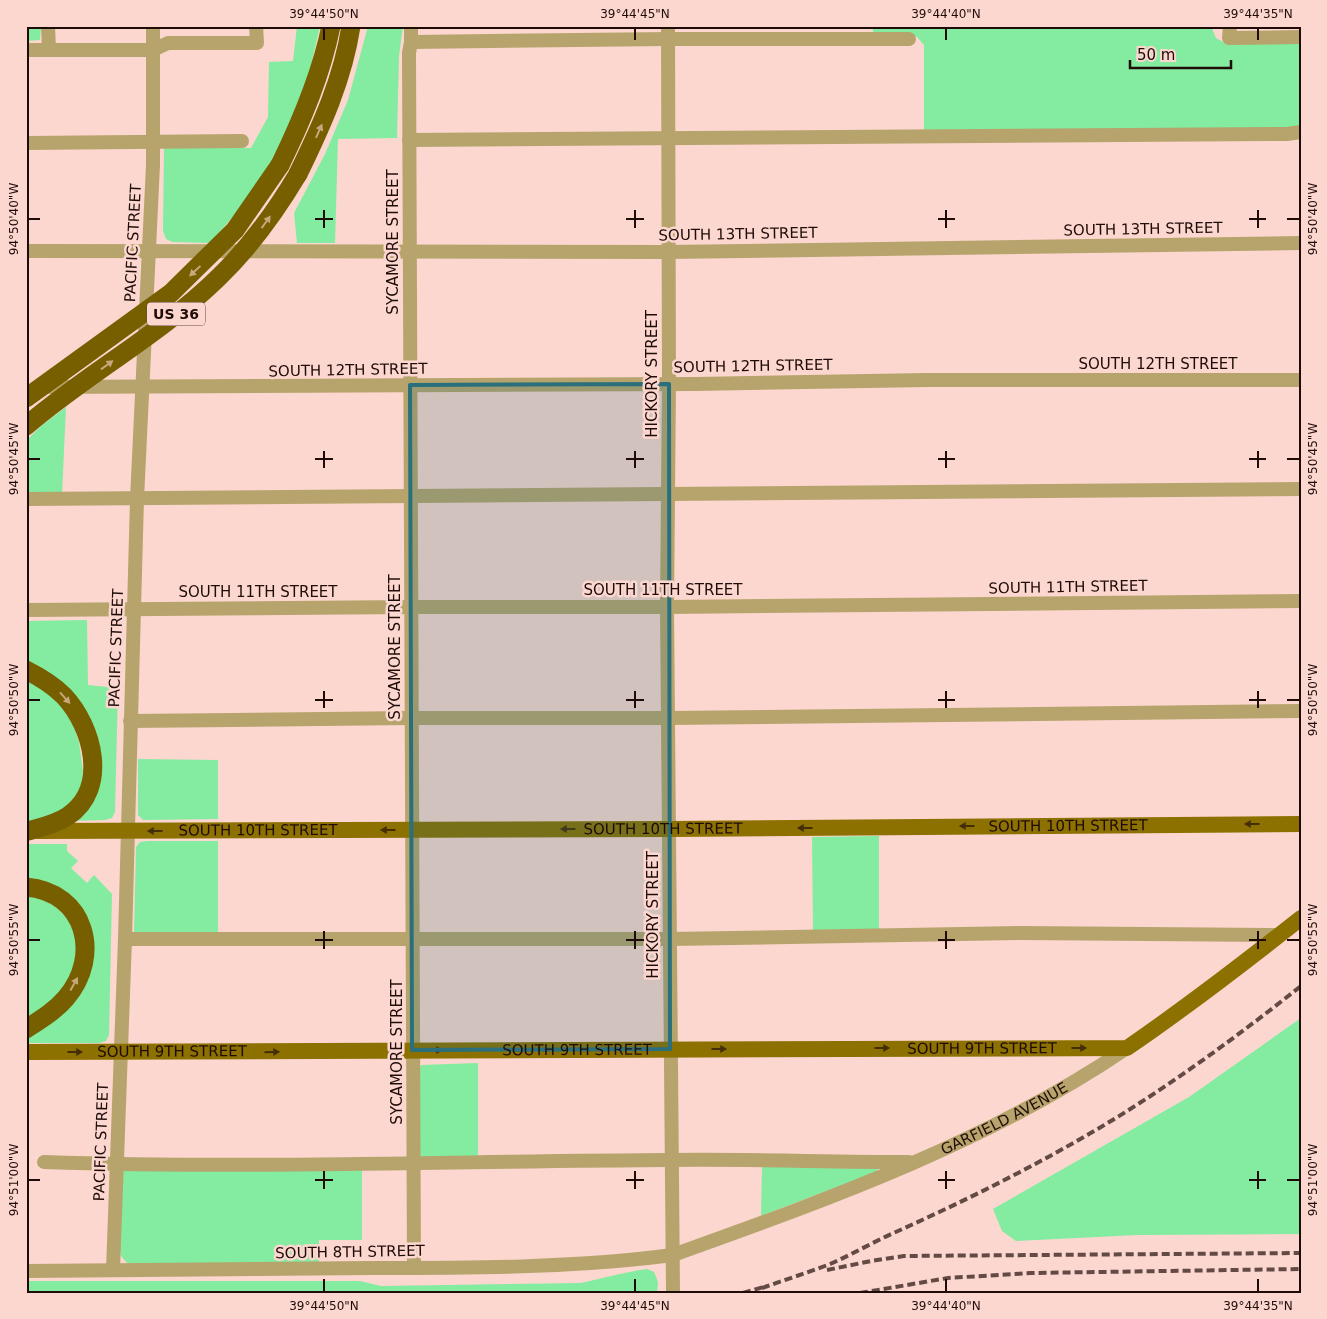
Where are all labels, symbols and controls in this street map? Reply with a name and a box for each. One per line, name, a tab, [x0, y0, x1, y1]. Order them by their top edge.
text: 39°44'50"N	[289, 7, 359, 21]
text: 39°44'45"N	[600, 7, 670, 21]
text: 39°44'40"N	[911, 7, 981, 21]
text: 39°44'35"N	[1223, 7, 1293, 21]
scale bar	[1130, 38, 1231, 70]
text: 50 m	[1137, 46, 1175, 64]
one-way arrow	[316, 124, 324, 138]
street label: SYCAMORE STREET	[384, 169, 402, 315]
text: 94°50'40"W	[7, 183, 21, 255]
street label: PACIFIC STREET	[121, 183, 145, 303]
text: 94°50'40"W	[1306, 183, 1320, 255]
one-way arrow	[260, 216, 271, 229]
street label: SOUTH 13TH STREET	[1063, 219, 1223, 239]
street label: SOUTH 13TH STREET	[658, 224, 818, 244]
one-way arrow	[189, 265, 201, 277]
road number: US 36	[147, 302, 205, 326]
street label: HICKORY STREET	[643, 309, 661, 438]
street label: SOUTH 12TH STREET	[1078, 355, 1238, 373]
street label: SOUTH 12TH STREET	[673, 356, 833, 376]
one-way arrow	[100, 360, 114, 370]
street label: SOUTH 12TH STREET	[268, 360, 428, 380]
text: 94°50'45"W	[7, 423, 21, 495]
text: 94°50'45"W	[1306, 423, 1320, 495]
street label: SYCAMORE STREET	[386, 574, 404, 720]
street label: SOUTH 11TH STREET	[988, 577, 1148, 597]
street label: SOUTH 11TH STREET	[583, 581, 743, 599]
street label: SOUTH 11TH STREET	[178, 583, 338, 601]
street label: PACIFIC STREET	[105, 588, 127, 708]
text: 94°50'50"W	[7, 664, 21, 736]
text: 94°50'50"W	[1306, 664, 1320, 736]
one-way arrow	[59, 692, 71, 704]
street label: SOUTH 10TH STREET	[988, 816, 1148, 835]
street label: SOUTH 10TH STREET	[583, 819, 743, 838]
one-way arrow	[1244, 820, 1260, 828]
street label: SOUTH 10TH STREET	[178, 821, 338, 840]
one-way arrow	[959, 822, 975, 830]
one-way arrow	[796, 824, 812, 832]
one-way arrow	[559, 825, 575, 833]
one-way arrow	[379, 826, 395, 834]
one-way arrow	[147, 827, 163, 835]
street label: HICKORY STREET	[644, 850, 662, 979]
text: 94°50'55"W	[7, 904, 21, 976]
text: 94°50'55"W	[1306, 904, 1320, 976]
one-way arrow	[70, 977, 78, 992]
street label: SYCAMORE STREET	[388, 979, 406, 1125]
street label: SOUTH 9TH STREET	[907, 1039, 1058, 1058]
street label: SOUTH 9TH STREET	[502, 1041, 653, 1059]
street label: SOUTH 9TH STREET	[97, 1042, 248, 1061]
one-way arrow	[874, 1044, 890, 1052]
one-way arrow	[1071, 1044, 1087, 1052]
one-way arrow	[711, 1045, 727, 1053]
one-way arrow	[427, 1046, 443, 1054]
one-way arrow	[67, 1048, 83, 1056]
one-way arrow	[265, 1048, 281, 1056]
street label: GARFIELD AVENUE	[938, 1078, 1071, 1159]
street label: PACIFIC STREET	[90, 1082, 112, 1202]
text: 94°51'00"W	[7, 1144, 21, 1216]
text: 94°51'00"W	[1306, 1144, 1320, 1216]
street label: SOUTH 8TH STREET	[275, 1242, 426, 1262]
text: 39°44'50"N	[289, 1299, 359, 1313]
text: 39°44'45"N	[600, 1299, 670, 1313]
text: 39°44'40"N	[911, 1299, 981, 1313]
text: 39°44'35"N	[1223, 1299, 1293, 1313]

